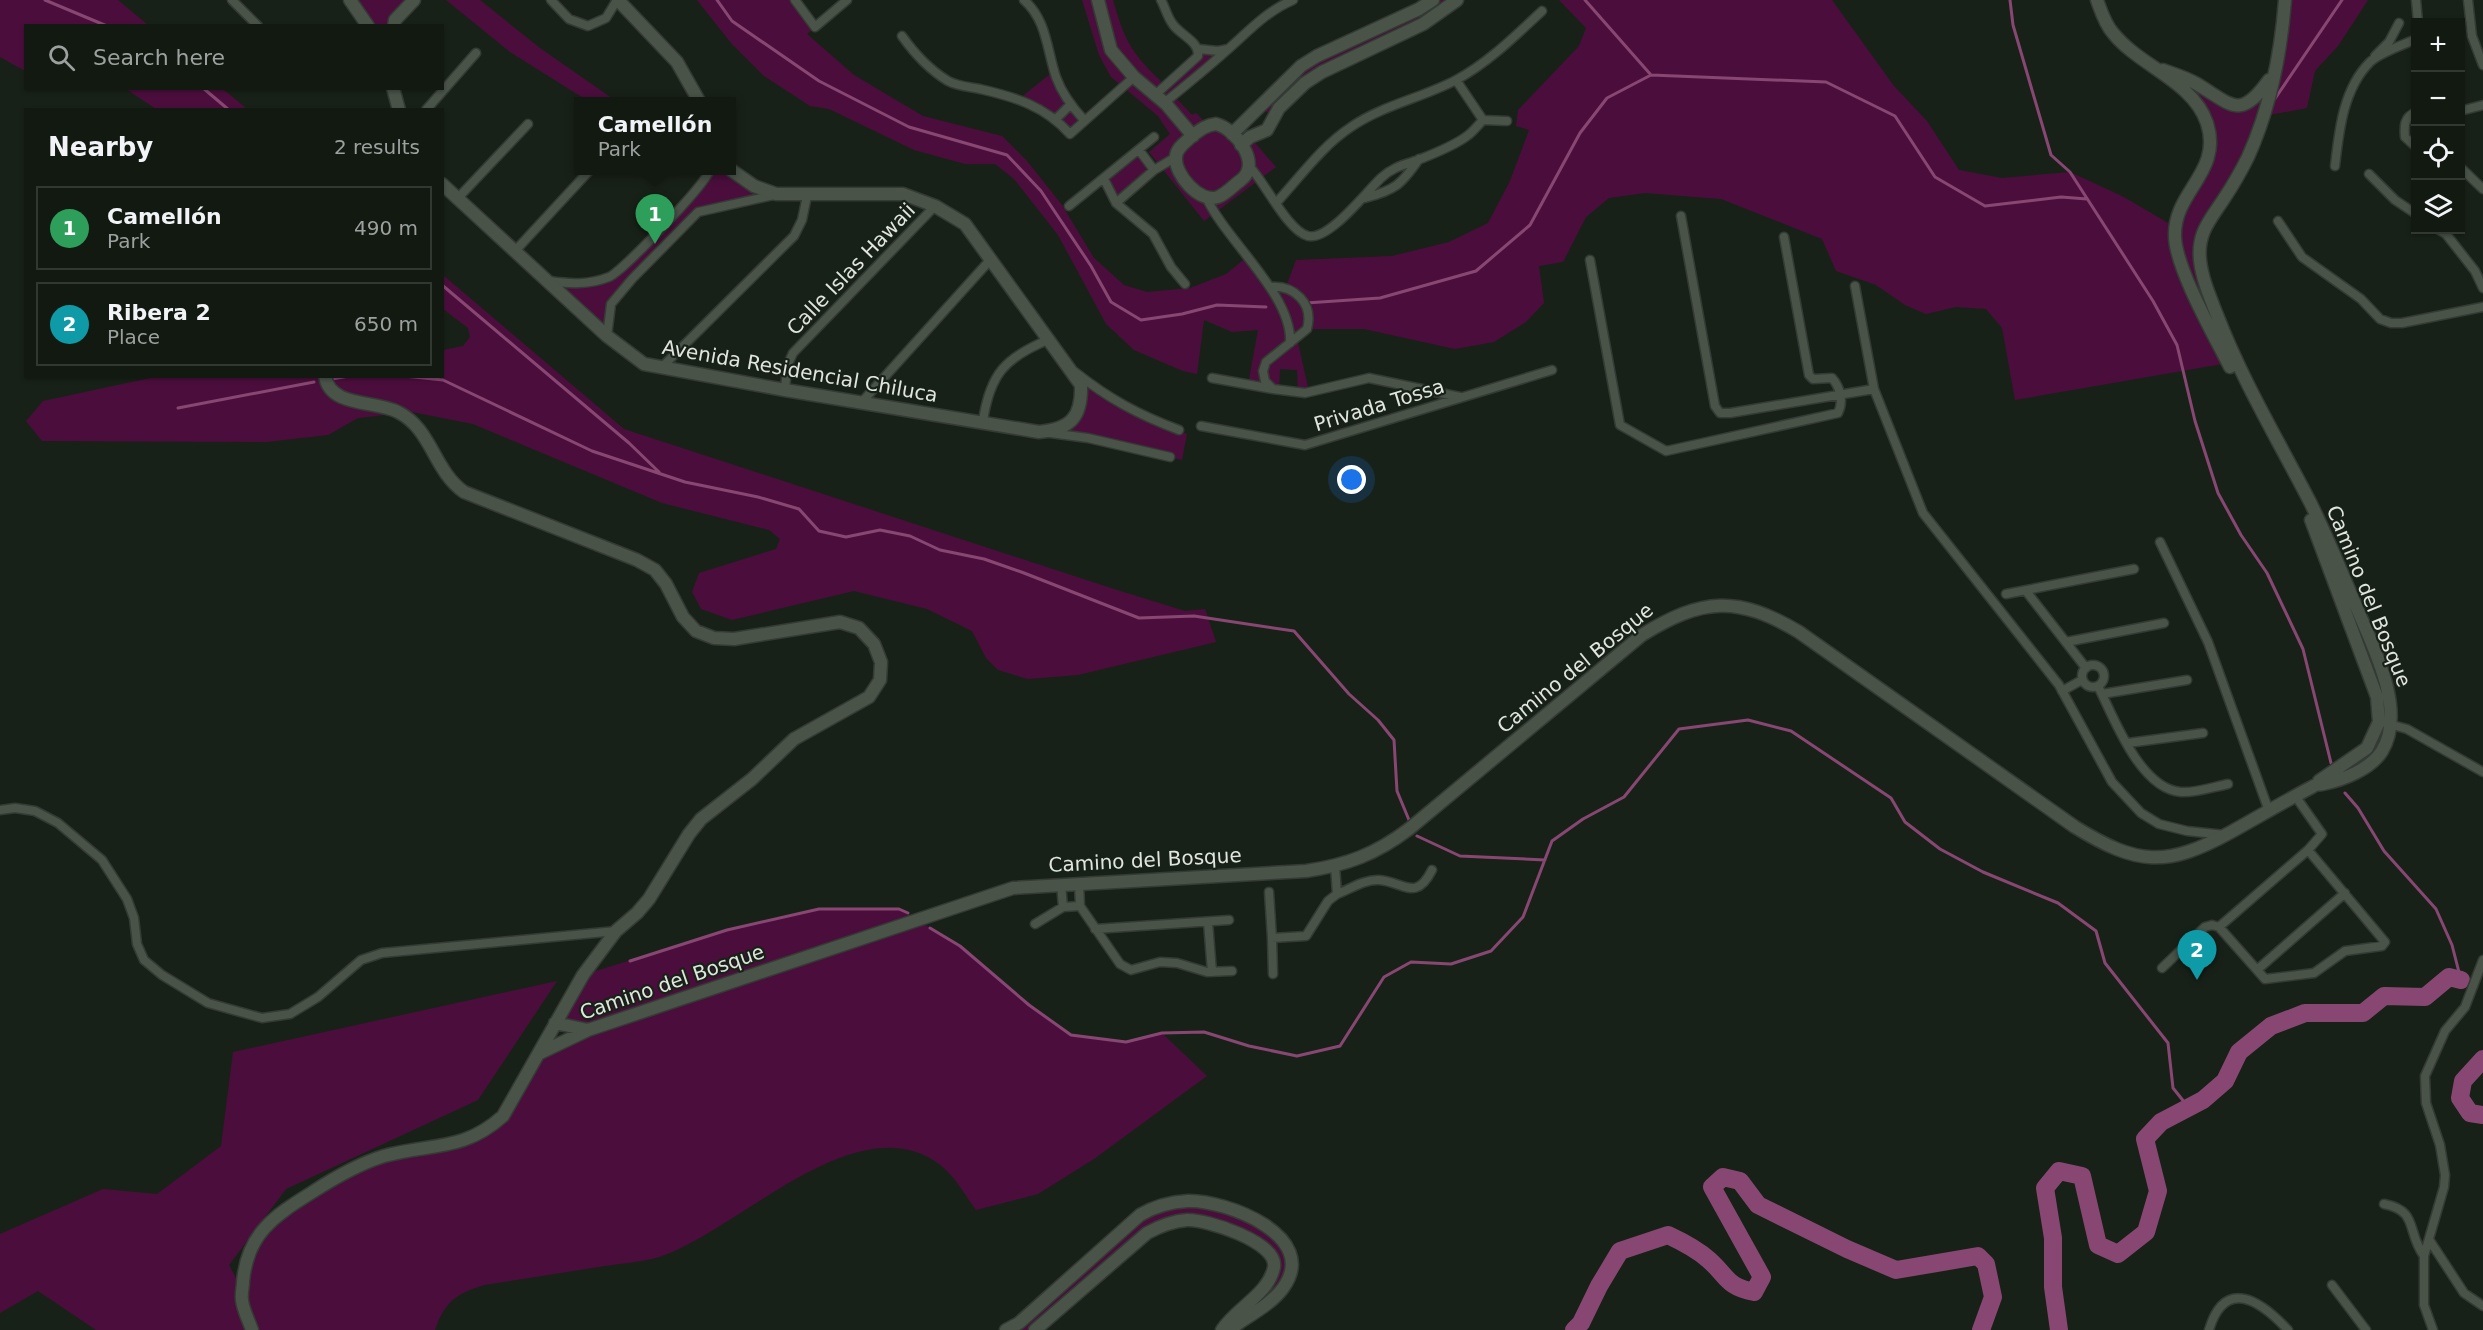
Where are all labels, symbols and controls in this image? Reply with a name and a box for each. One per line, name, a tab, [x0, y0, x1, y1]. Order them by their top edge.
map controls	[2411, 18, 2465, 234]
button: +	[2411, 18, 2465, 72]
search box	[24, 24, 444, 90]
icon: search	[45, 41, 78, 74]
text: Search here	[93, 45, 225, 70]
button: −	[2411, 72, 2465, 126]
popup	[574, 97, 736, 175]
text: Camellón	[598, 112, 712, 137]
button: locate	[2411, 126, 2465, 180]
text: Nearby	[48, 132, 153, 162]
text: 2 results	[334, 135, 420, 159]
text: Park	[598, 137, 641, 161]
button: layers	[2411, 180, 2465, 234]
pin: 1	[636, 194, 674, 244]
street label: Calle Islas Hawaii	[782, 198, 920, 340]
text: Camellón	[107, 204, 222, 229]
text: 1	[63, 216, 76, 240]
text: 490 m	[354, 216, 418, 240]
text: Park	[107, 229, 150, 253]
text: Ribera 2	[107, 300, 211, 325]
text: 2	[63, 312, 76, 336]
text: 650 m	[354, 312, 418, 336]
text: Place	[107, 325, 160, 349]
street label: Avenida Residencial Chiluca	[660, 335, 940, 407]
street label: Privada Tossa	[1311, 374, 1447, 436]
your location	[1337, 465, 1366, 494]
street label: Camino del Bosque	[2322, 502, 2416, 690]
street label: Camino del Bosque	[1492, 598, 1658, 738]
street label: Camino del Bosque	[1048, 843, 1242, 877]
pin: 2	[2178, 930, 2216, 980]
street label: Camino del Bosque	[577, 939, 767, 1025]

